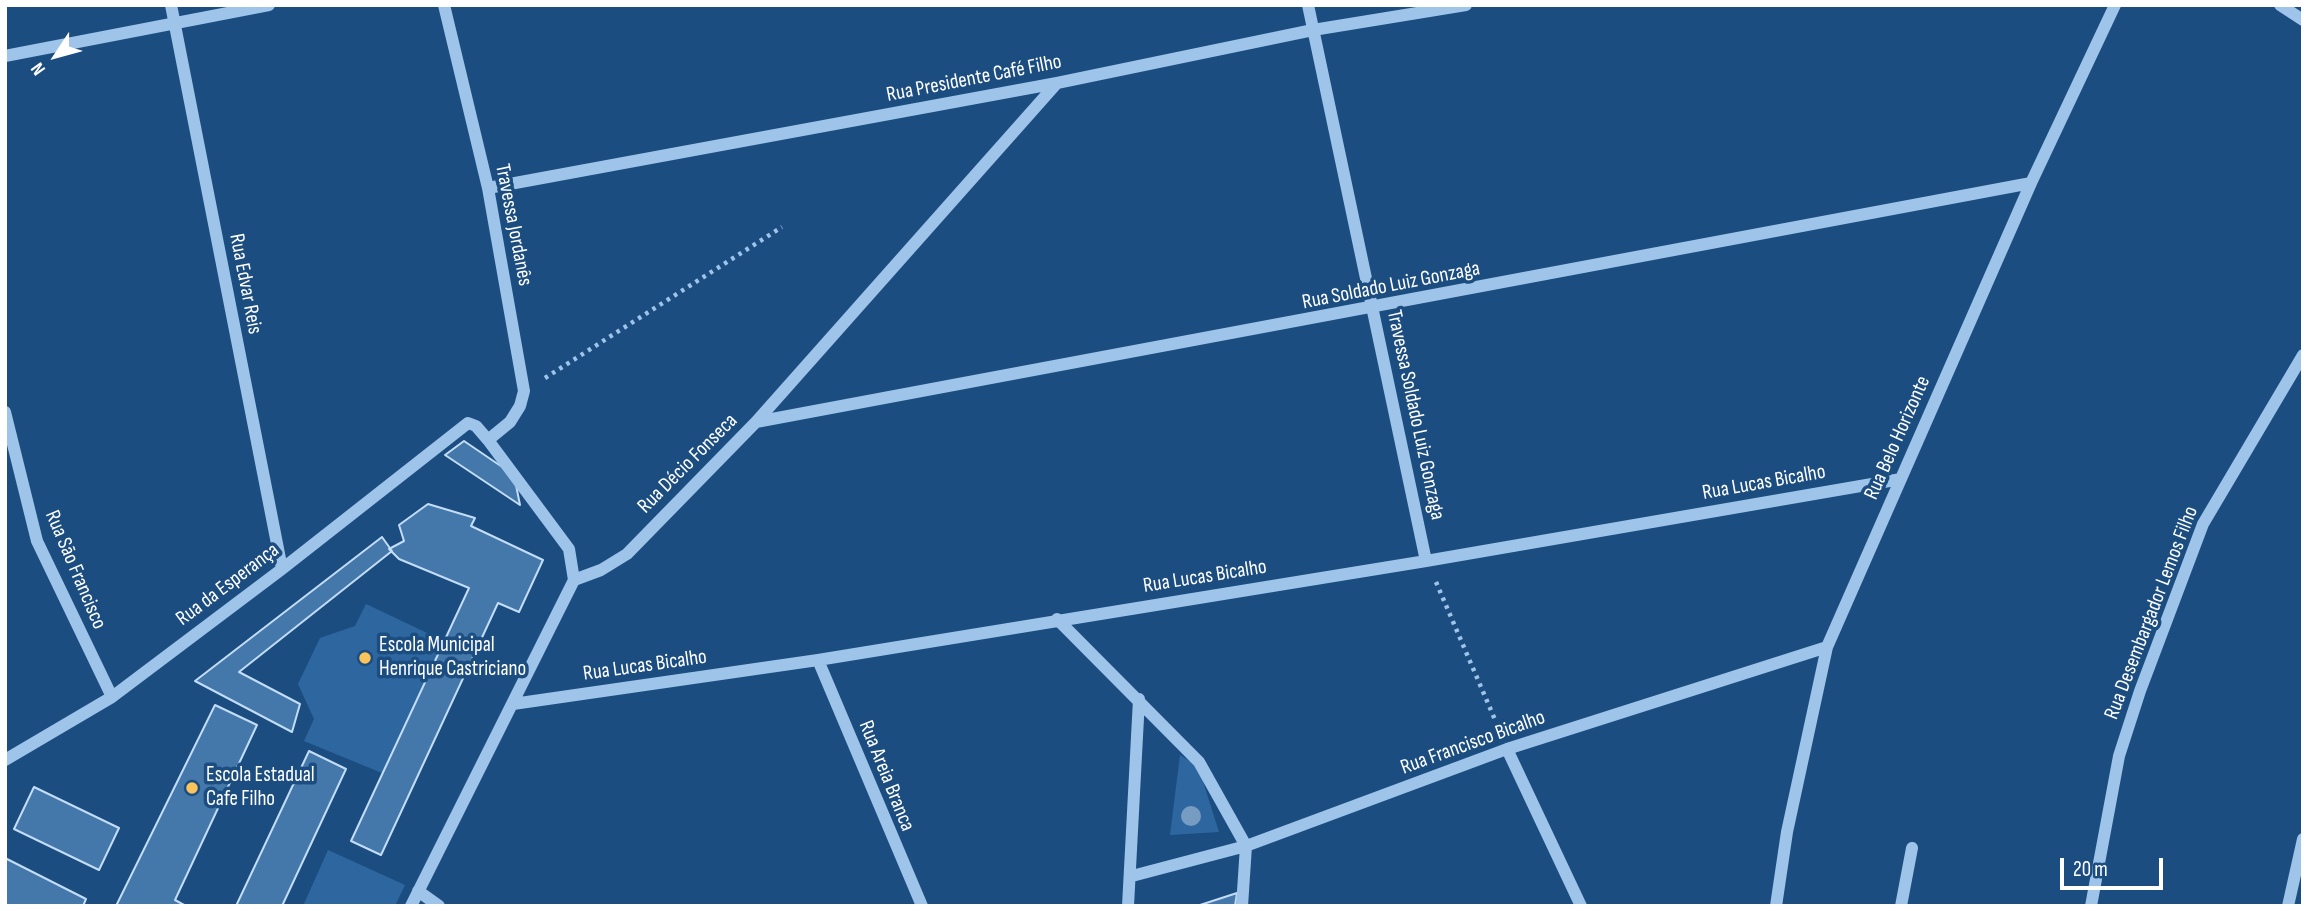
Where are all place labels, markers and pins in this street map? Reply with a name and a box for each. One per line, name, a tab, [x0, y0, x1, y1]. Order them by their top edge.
place label: Escola Municipal Henrique Castriciano	[379, 633, 526, 683]
marker: Escola Municipal Henrique Castriciano	[357, 650, 373, 666]
place label: Escola Estadual Cafe Filho	[206, 763, 315, 813]
marker: Escola Estadual Cafe Filho	[184, 780, 200, 796]

